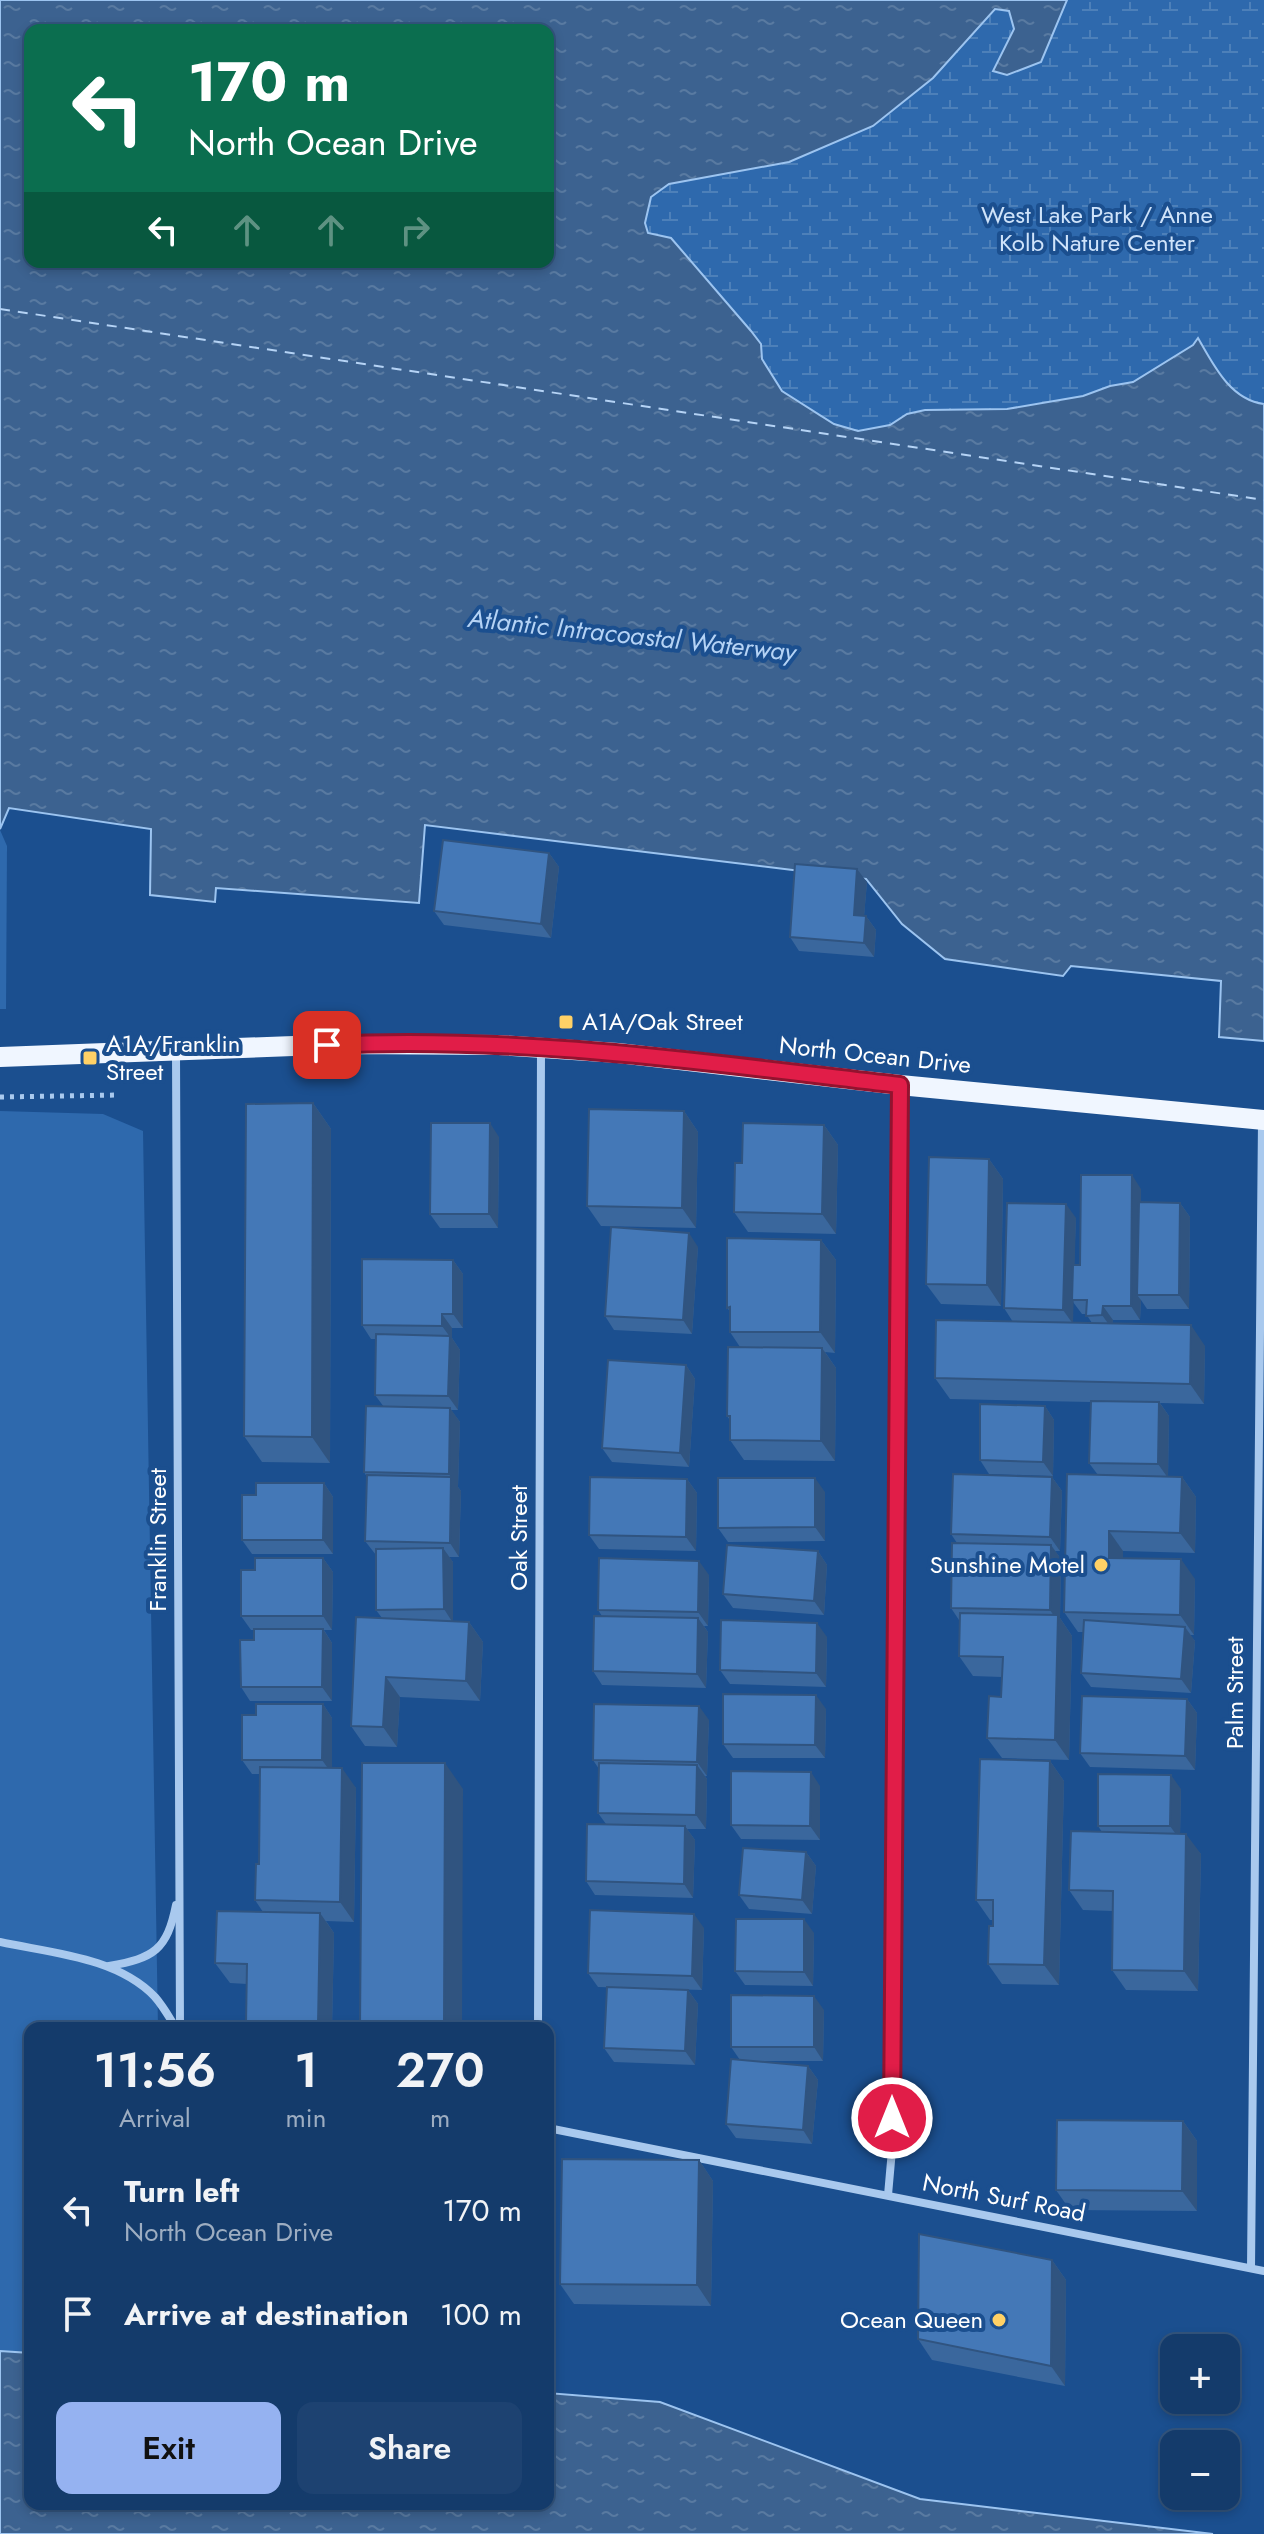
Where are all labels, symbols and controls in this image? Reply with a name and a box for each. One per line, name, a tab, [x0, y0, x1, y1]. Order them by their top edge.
text: 170 m	[188, 41, 350, 122]
icon: left	[56, 56, 160, 160]
text: North Ocean Drive	[188, 116, 477, 168]
park label: West Lake Park / Anne Kolb Nature Center	[981, 197, 1213, 260]
icon: left	[141, 208, 185, 252]
icon: ahead	[225, 208, 269, 252]
icon: ahead	[309, 208, 353, 252]
icon: right	[393, 208, 437, 252]
water label: Atlantic Intracoastal Waterway	[465, 599, 800, 671]
place label: A1A/Oak Street	[582, 1004, 743, 1039]
pin	[293, 1011, 361, 1079]
marker: A1A/Oak Street	[557, 1013, 575, 1031]
icon: arrive	[305, 1023, 349, 1067]
place label: A1A/Franklin Street	[106, 1026, 240, 1089]
street label: North Ocean Drive	[777, 1027, 973, 1082]
marker: A1A/Franklin Street	[81, 1049, 99, 1067]
street label: Franklin Street	[140, 1468, 175, 1612]
street label: Oak Street	[501, 1485, 536, 1591]
place label: Sunshine Motel	[930, 1547, 1085, 1582]
marker: Sunshine Motel	[1092, 1556, 1110, 1574]
street label: Palm Street	[1217, 1636, 1252, 1749]
text: 11:56	[93, 2036, 216, 2105]
text: 1	[294, 2036, 318, 2105]
text: 270	[396, 2036, 485, 2105]
position arrow	[850, 2076, 934, 2160]
text: Arrival	[119, 2099, 191, 2137]
text: min	[286, 2099, 326, 2137]
text: m	[430, 2099, 450, 2137]
street label: North Surf Road	[920, 2165, 1089, 2230]
text: Turn left	[124, 2170, 239, 2213]
icon: left	[56, 2188, 100, 2232]
text: 170 m	[442, 2189, 522, 2232]
text: North Ocean Drive	[124, 2213, 333, 2251]
icon: arrive	[56, 2292, 100, 2336]
text: Arrive at destination	[124, 2293, 409, 2336]
text: 100 m	[440, 2293, 522, 2336]
place label: Ocean Queen	[840, 2302, 983, 2337]
marker: Ocean Queen	[990, 2311, 1008, 2329]
map controls	[1160, 2334, 1240, 2510]
button: +	[1160, 2334, 1240, 2414]
button: Exit	[56, 2402, 281, 2494]
button: Share	[297, 2402, 522, 2494]
button: −	[1160, 2430, 1240, 2510]

